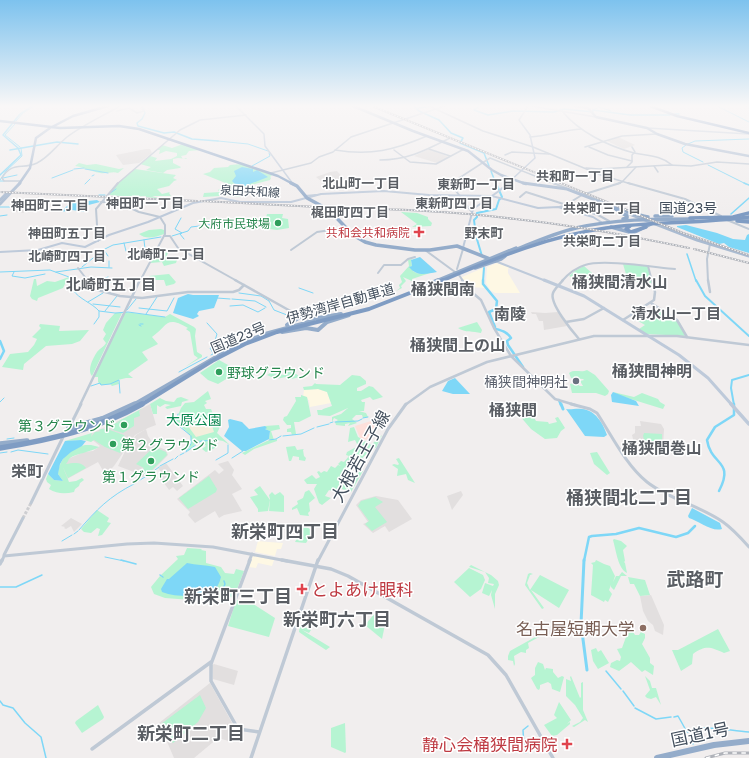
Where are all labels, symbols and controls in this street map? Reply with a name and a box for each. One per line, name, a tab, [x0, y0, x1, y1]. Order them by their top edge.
district label: 共和町一丁目	[536, 168, 614, 184]
district label: 北山町一丁目	[322, 175, 400, 191]
district label: 東新町一丁目	[437, 176, 515, 192]
street label: 泉田共和線	[220, 182, 280, 200]
district label: 神田町一丁目	[106, 195, 184, 211]
district label: 東新町四丁目	[415, 195, 493, 211]
district label: 神田町三丁目	[11, 197, 89, 213]
street label: 国道23号	[659, 199, 717, 216]
district label: 共栄町三丁目	[563, 200, 641, 216]
district label: 梶田町四丁目	[311, 204, 389, 220]
place label: 大府市民球場	[198, 216, 270, 231]
marker: 大府市民球場	[273, 218, 283, 228]
district label: 神田町五丁目	[28, 225, 106, 241]
place label: 共和会共和病院	[326, 225, 410, 240]
district label: 野末町	[464, 225, 504, 241]
marker: 共和会共和病院	[413, 226, 425, 238]
district label: 共栄町二丁目	[563, 233, 641, 249]
district label: 北崎町二丁目	[127, 246, 205, 262]
district label: 北崎町四丁目	[28, 248, 106, 264]
district label: 桶狭間清水山	[571, 272, 668, 292]
district label: 北崎町五丁目	[66, 275, 156, 293]
street label: 伊勢湾岸自動車道	[284, 279, 396, 327]
district label: 桶狭間南	[410, 279, 475, 299]
district label: 南陵	[494, 304, 526, 324]
district label: 清水山一丁目	[631, 304, 721, 322]
street label: 国道23号	[208, 318, 268, 356]
district label: 桶狭間上の山	[409, 335, 506, 355]
district label: 桶狭間神明	[611, 361, 692, 381]
place label: 野球グラウンド	[227, 364, 325, 381]
marker: 野球グラウンド	[214, 367, 224, 377]
place label: 桶狭間神明社	[484, 373, 568, 390]
marker: 桶狭間神明社	[571, 376, 581, 386]
district label: 桶狭間	[488, 400, 537, 420]
street label: 大根若王子線	[326, 406, 394, 506]
park label: 大原公園	[166, 411, 222, 428]
place label: 第３グラウンド	[18, 417, 116, 434]
marker: 第３グラウンド	[119, 420, 129, 430]
place label: 第２グラウンド	[121, 436, 219, 453]
district label: 桶狭間巻山	[621, 438, 702, 458]
marker: 第２グラウンド	[108, 439, 118, 449]
marker: 第１グラウンド	[146, 456, 156, 466]
district label: 栄町	[11, 461, 43, 481]
place label: 第１グラウンド	[102, 468, 200, 485]
district label: 桶狭間北二丁目	[566, 486, 692, 508]
district label: 新栄町四丁目	[231, 520, 339, 542]
district label: 武路町	[666, 567, 724, 590]
place label: とよあけ眼科	[311, 579, 413, 600]
marker: とよあけ眼科	[296, 583, 308, 595]
district label: 新栄町三丁目	[184, 585, 292, 607]
district label: 新栄町六丁目	[283, 608, 391, 630]
place label: 名古屋短期大学	[516, 618, 635, 639]
marker: 名古屋短期大学	[638, 623, 648, 633]
street label: 国道1号	[669, 718, 731, 750]
district label: 新栄町二丁目	[137, 722, 245, 744]
place label: 静心会桶狭間病院	[422, 734, 558, 755]
marker: 静心会桶狭間病院	[561, 738, 573, 750]

